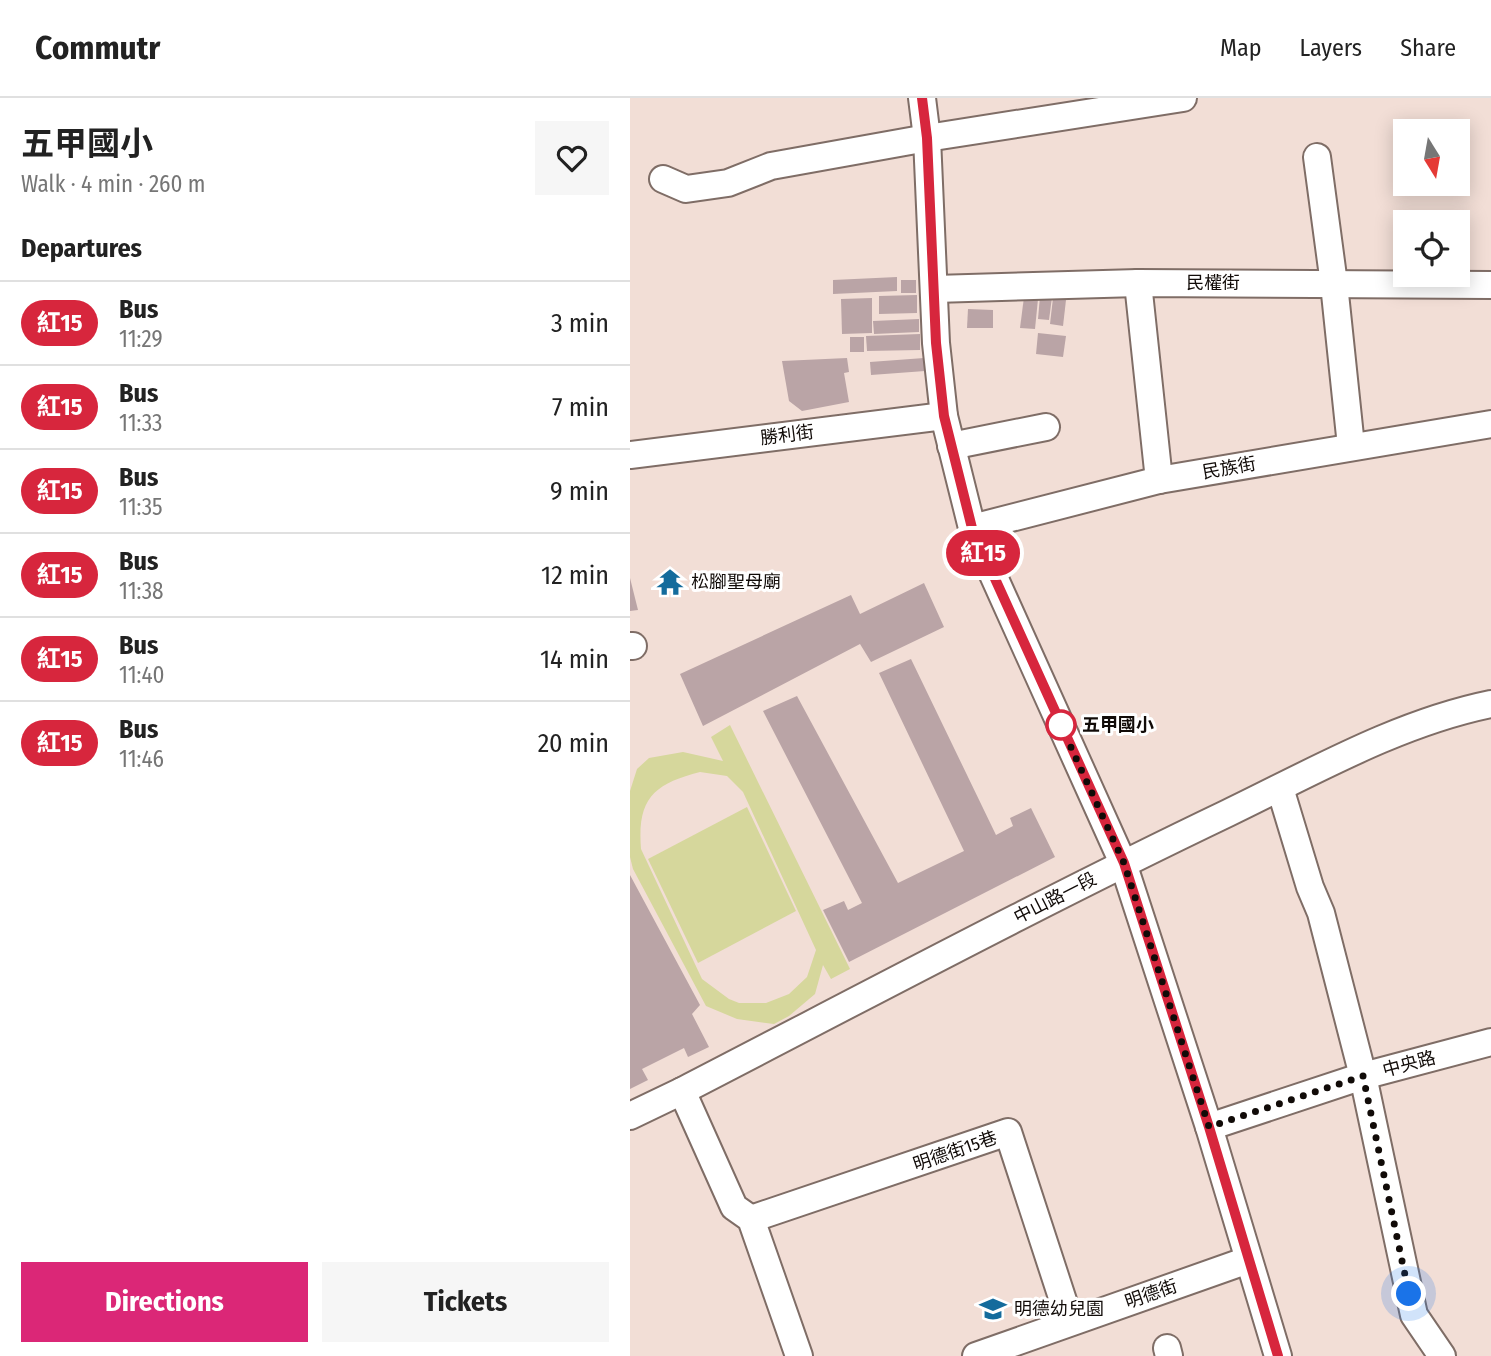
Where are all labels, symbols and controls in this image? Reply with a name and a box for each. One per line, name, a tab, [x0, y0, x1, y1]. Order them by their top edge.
text: Commutr	[35, 28, 160, 68]
text: Map	[1220, 34, 1262, 62]
text: Layers	[1300, 34, 1362, 62]
text: Share	[1400, 34, 1456, 62]
north arrow	[1393, 119, 1470, 196]
map controls	[1393, 119, 1470, 287]
button: heart	[535, 121, 609, 195]
text: 五甲國小	[21, 124, 153, 164]
text: Walk · 4 min · 260 m	[21, 170, 206, 198]
button: locate	[1393, 210, 1470, 287]
text: Departures	[21, 233, 142, 264]
street label: 民權街	[1186, 272, 1240, 294]
text: Bus	[119, 294, 158, 325]
text: 3 min	[551, 308, 609, 339]
text: 紅15	[37, 309, 82, 337]
text: 11:29	[119, 325, 163, 353]
text: Bus	[119, 378, 158, 409]
text: 7 min	[552, 392, 609, 423]
text: 紅15	[37, 393, 82, 421]
text: 11:33	[119, 409, 162, 437]
street label: 勝利街	[759, 421, 815, 449]
street label: 民族街	[1201, 452, 1257, 484]
text: Bus	[119, 462, 158, 493]
text: 9 min	[550, 476, 609, 507]
text: 紅15	[37, 477, 82, 505]
text: 11:35	[119, 493, 163, 521]
line badge: 紅15	[943, 530, 1023, 576]
text: 紅15	[960, 539, 1006, 567]
text: Bus	[119, 546, 158, 577]
text: 12 min	[541, 560, 609, 591]
text: 紅15	[37, 561, 82, 589]
temple icon: 松腳聖母廟	[655, 567, 685, 597]
place label: 松腳聖母廟	[691, 571, 781, 593]
text: 11:38	[119, 577, 164, 605]
text: Bus	[119, 630, 158, 661]
text: 14 min	[540, 644, 609, 675]
text: 紅15	[37, 645, 82, 673]
text: 11:40	[119, 661, 165, 689]
marker: 五甲國小	[1046, 710, 1076, 740]
text: Bus	[119, 714, 158, 745]
place label: 五甲國小	[1082, 714, 1154, 736]
text: 20 min	[538, 728, 609, 759]
text: 紅15	[37, 729, 82, 757]
text: 11:46	[119, 745, 164, 773]
street label: 中山路一段	[1010, 868, 1100, 928]
street label: 中央路	[1380, 1046, 1438, 1082]
street label: 明德街15巷	[910, 1126, 1000, 1176]
button: Directions	[21, 1262, 308, 1342]
button: Tickets	[322, 1262, 609, 1342]
street label: 明德街	[1122, 1275, 1180, 1313]
your location	[1391, 1276, 1426, 1311]
school or university icon: 明德幼兒園	[978, 1294, 1008, 1324]
place label: 明德幼兒園	[1014, 1298, 1104, 1320]

